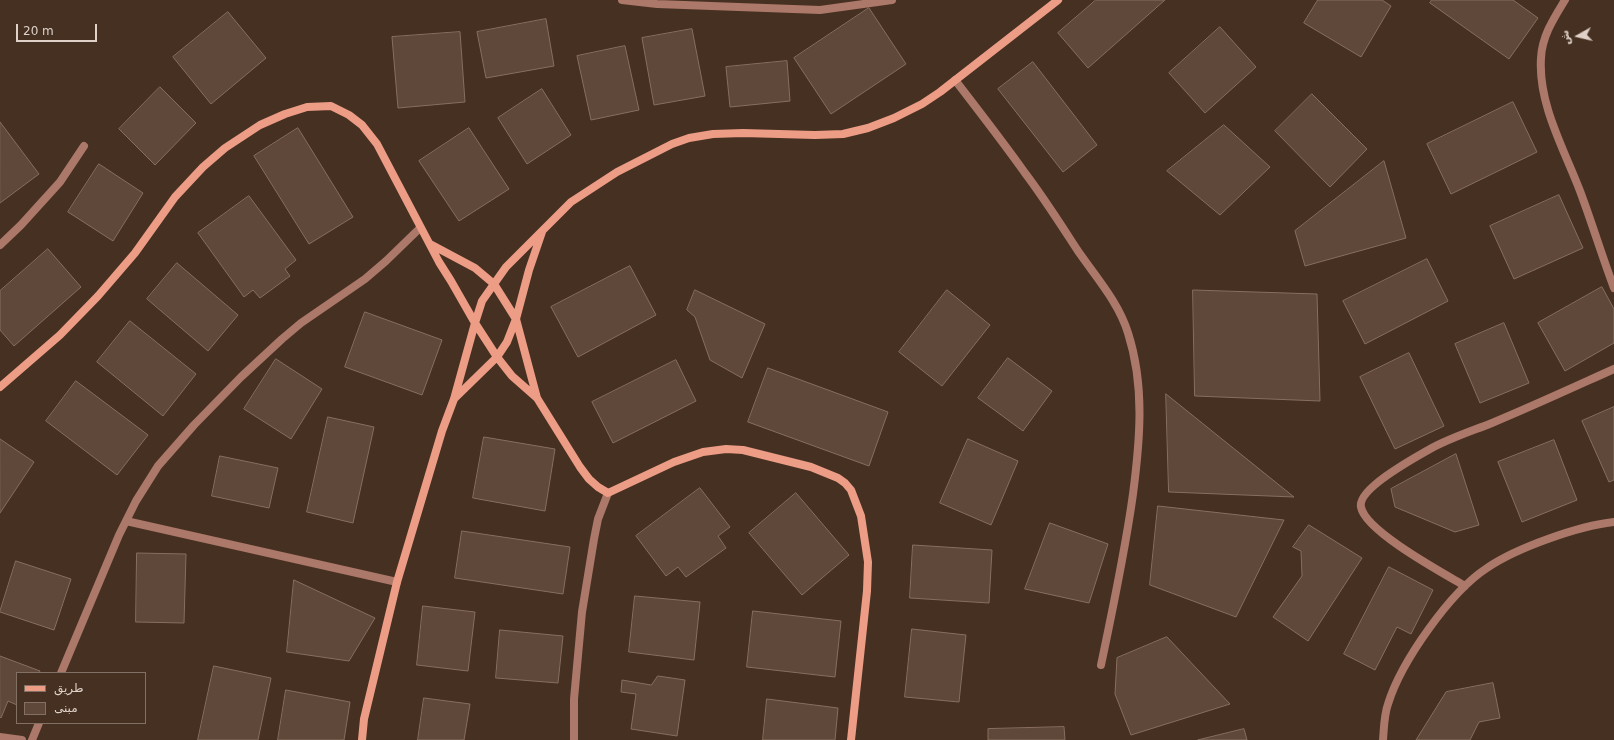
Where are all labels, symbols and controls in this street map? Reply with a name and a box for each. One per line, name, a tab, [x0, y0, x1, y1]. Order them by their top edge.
scale bar	[18, 16, 99, 42]
north arrow	[1558, 16, 1598, 56]
text: 20 m	[23, 24, 54, 38]
text: ش	[1558, 29, 1573, 46]
legend	[16, 672, 146, 724]
text: طريق	[54, 681, 84, 695]
text: مبنى	[54, 701, 78, 715]

